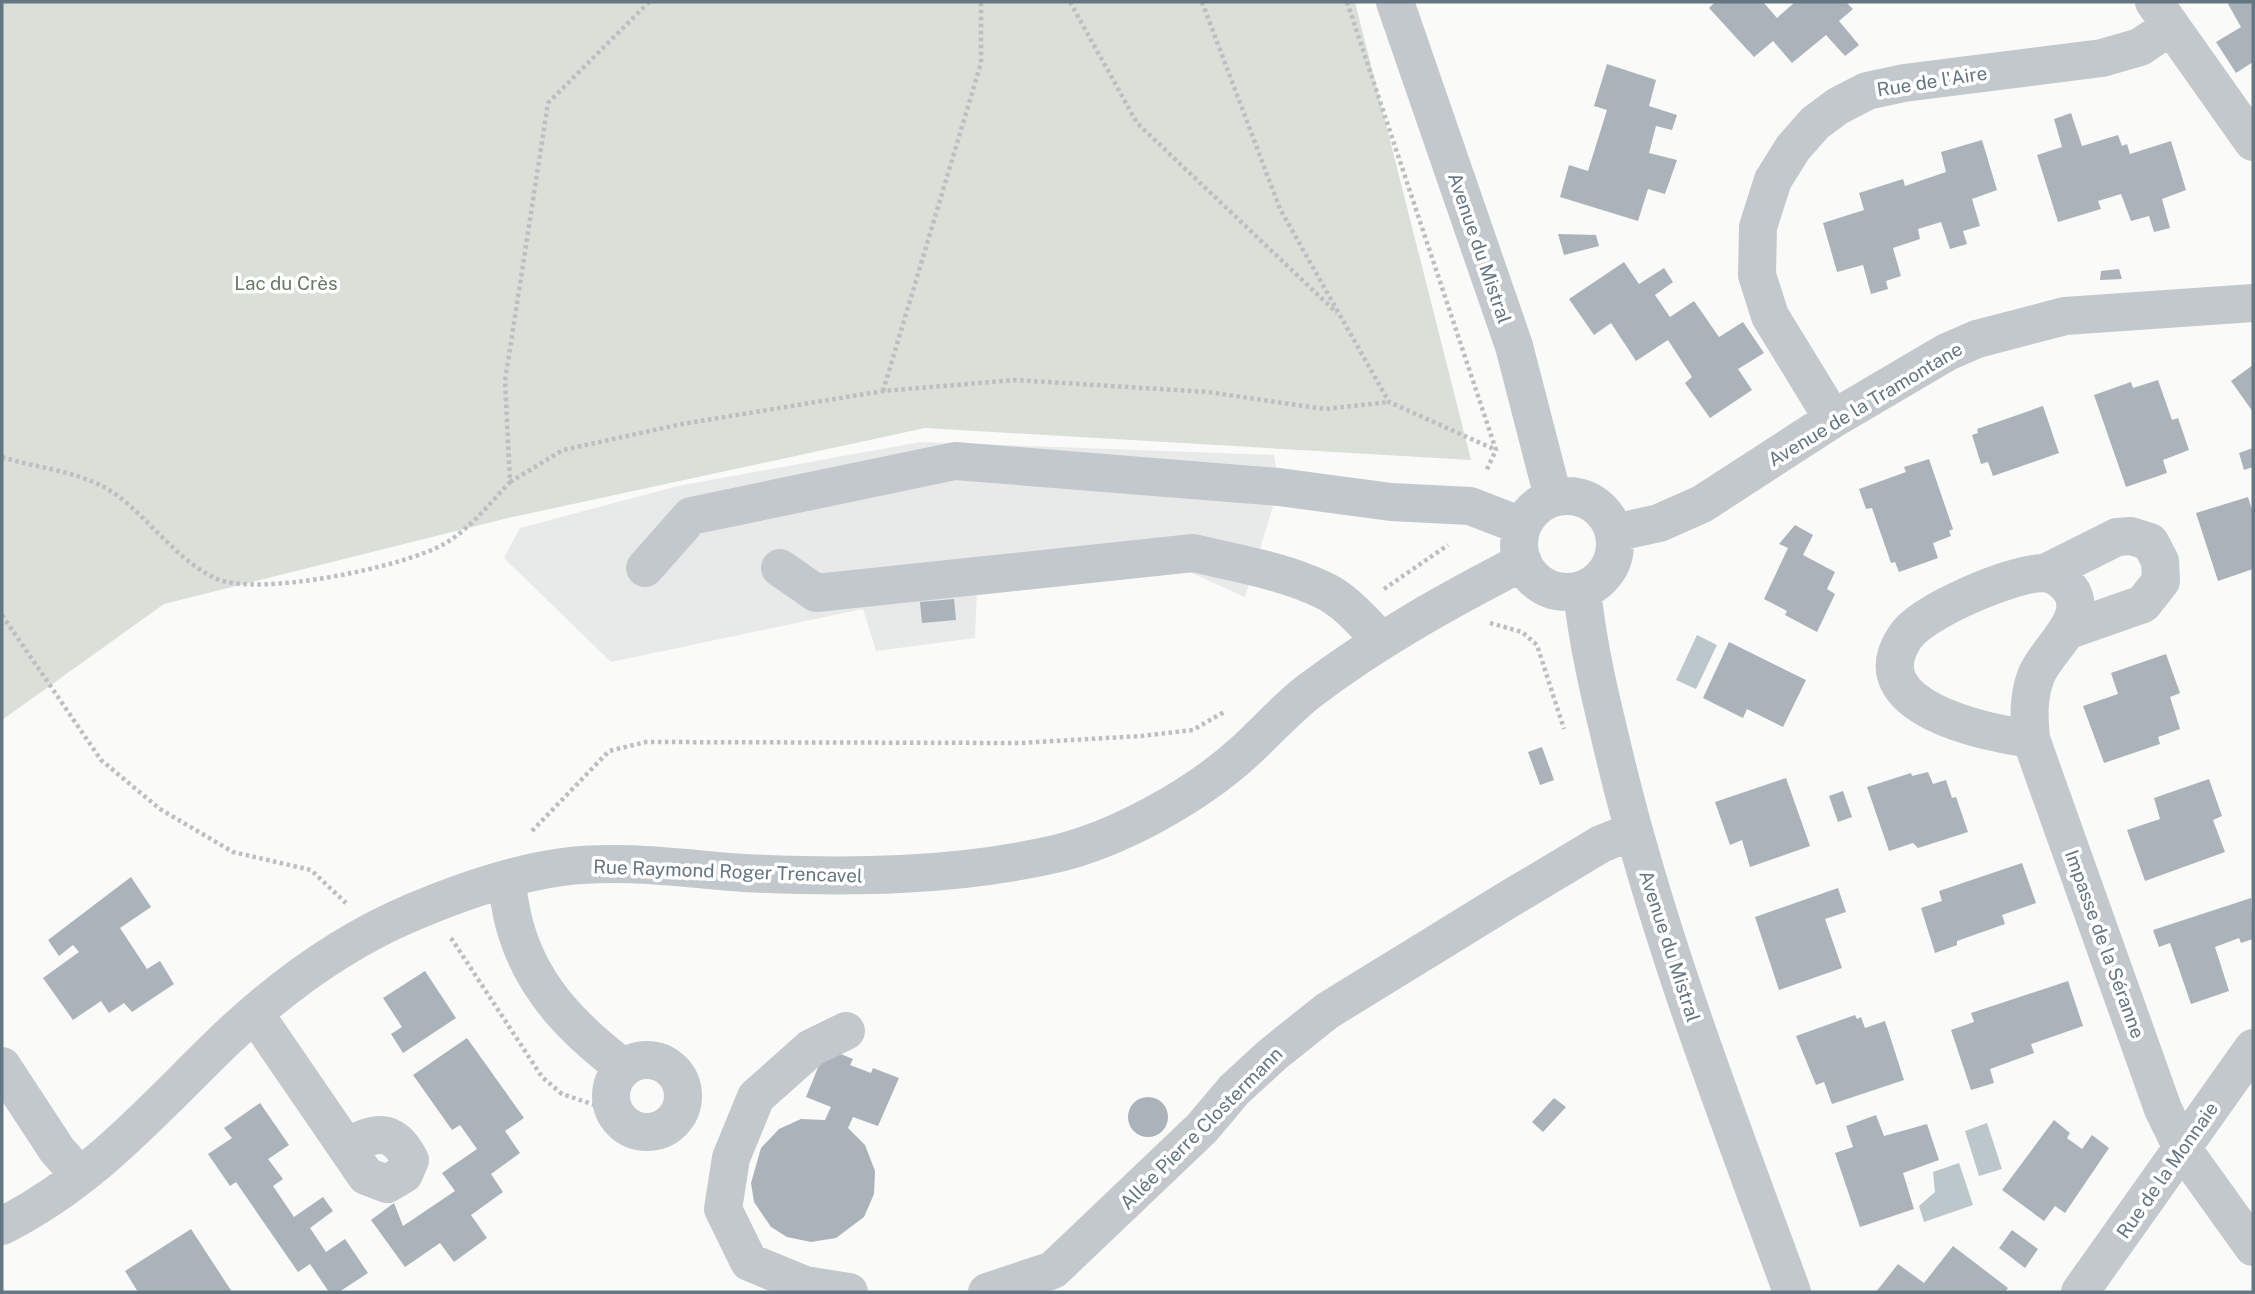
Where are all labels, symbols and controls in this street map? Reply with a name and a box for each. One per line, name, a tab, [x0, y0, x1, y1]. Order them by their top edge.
street label: Rue de l'Aire	[1875, 61, 1989, 101]
street label: Avenue du Mistral	[1444, 170, 1516, 326]
park label: Lac du Crès	[234, 272, 338, 294]
street label: Avenue de la Tramontane	[1764, 337, 1966, 471]
street label: Impasse de la Séranne	[2061, 847, 2149, 1041]
street label: Rue Raymond Roger Trencavel	[593, 855, 863, 887]
street label: Avenue du Mistral	[1635, 867, 1705, 1025]
street label: Allée Pierre Clostermann	[1115, 1042, 1287, 1214]
street label: Rue de la Monnaie	[2112, 1098, 2222, 1242]

